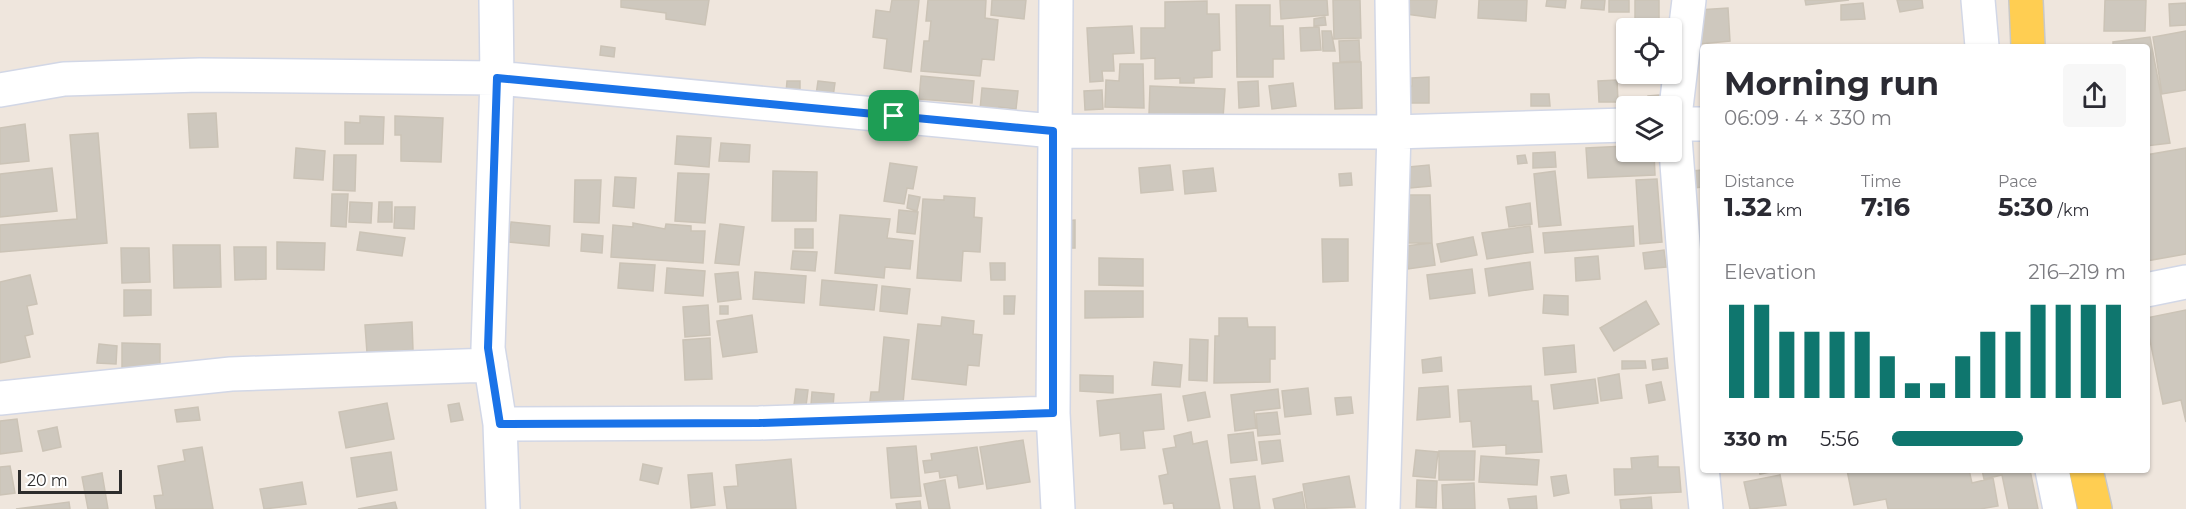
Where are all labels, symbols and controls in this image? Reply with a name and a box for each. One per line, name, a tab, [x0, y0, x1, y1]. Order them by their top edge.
map controls	[1616, 18, 1682, 162]
button: locate	[1616, 18, 1682, 84]
text: Morning run	[1724, 63, 1939, 103]
button: share	[2063, 64, 2126, 127]
pin	[868, 90, 919, 141]
button: layers	[1616, 96, 1682, 162]
icon: arrive	[877, 99, 910, 132]
text: 06:09 · 4 × 330 m	[1724, 106, 1892, 130]
text: Distance	[1724, 172, 1794, 191]
text: Time	[1861, 172, 1901, 191]
text: Pace	[1998, 172, 2037, 191]
text: 1.32	[1724, 191, 1772, 223]
text: 7:16	[1861, 191, 1910, 223]
text: 5:30	[1998, 191, 2053, 223]
text: km	[1772, 201, 1803, 220]
text: /km	[2053, 201, 2089, 220]
text: Elevation	[1724, 260, 1816, 284]
text: 216–219 m	[2028, 260, 2126, 284]
text: 330 m	[1724, 427, 1788, 451]
text: 5:56	[1820, 427, 1859, 451]
scale bar	[18, 467, 122, 494]
text: 20 m	[27, 471, 68, 490]

